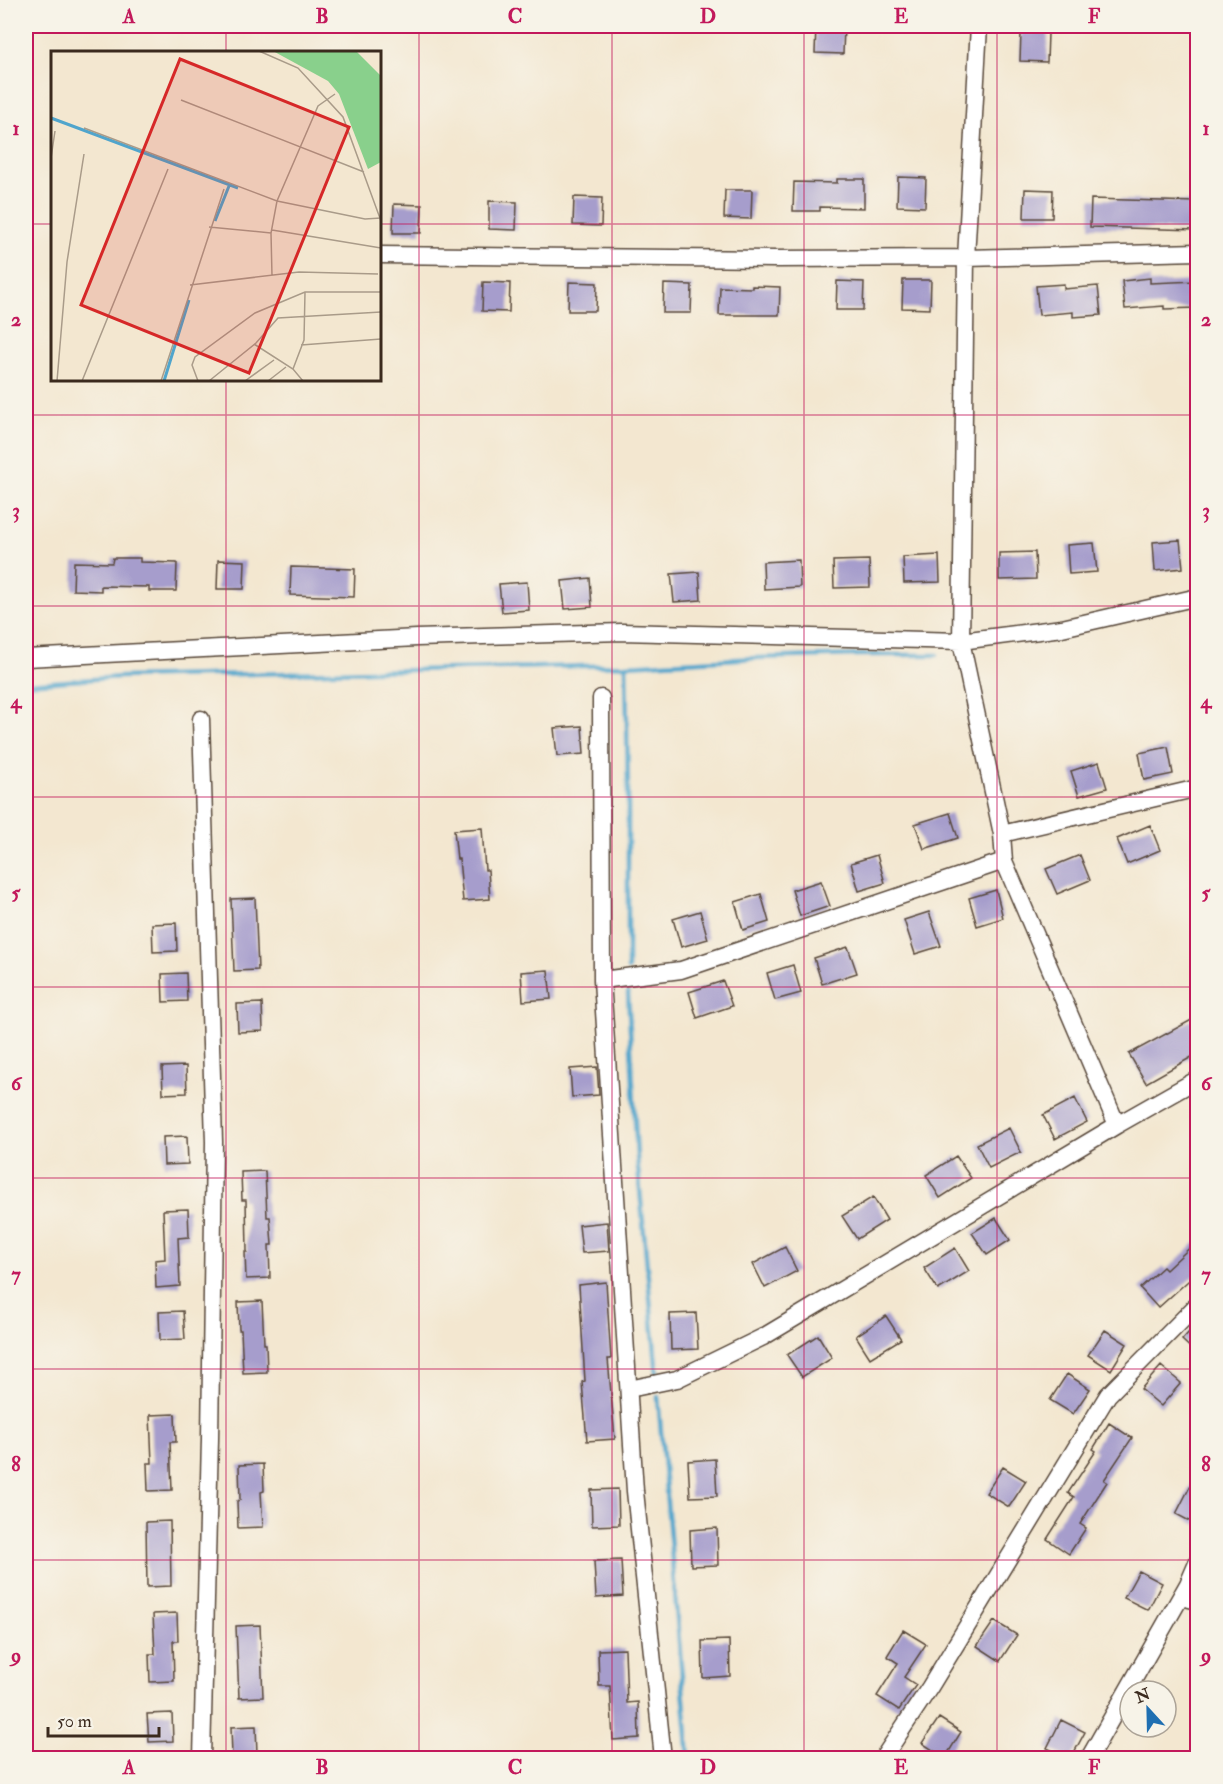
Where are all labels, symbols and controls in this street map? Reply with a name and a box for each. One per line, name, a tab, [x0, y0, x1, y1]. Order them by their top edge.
text: A	[122, 4, 136, 29]
text: B	[315, 4, 329, 29]
text: C	[508, 4, 522, 29]
text: D	[700, 4, 716, 29]
text: E	[894, 4, 909, 29]
text: F	[1088, 4, 1101, 29]
inset map	[51, 51, 381, 381]
text: 1	[12, 116, 20, 141]
text: 1	[1202, 116, 1210, 141]
text: 2	[11, 307, 21, 332]
text: 2	[1201, 307, 1211, 332]
text: 3	[12, 498, 20, 523]
text: 3	[1202, 498, 1210, 523]
text: 4	[10, 689, 23, 714]
text: 4	[1200, 689, 1213, 714]
text: 5	[12, 880, 22, 905]
text: 5	[1202, 880, 1212, 905]
text: 6	[11, 1071, 23, 1096]
text: 6	[1201, 1071, 1213, 1096]
text: 7	[11, 1262, 21, 1287]
text: 7	[1201, 1262, 1211, 1287]
text: 8	[11, 1452, 21, 1477]
text: 8	[1201, 1452, 1211, 1477]
text: 9	[9, 1643, 21, 1668]
text: 9	[1199, 1643, 1211, 1668]
north arrow	[1118, 1679, 1178, 1739]
text: N	[1131, 1684, 1154, 1708]
scale bar	[48, 1700, 159, 1738]
text: 50 m	[57, 1710, 92, 1733]
text: A	[122, 1755, 136, 1780]
text: B	[315, 1755, 329, 1780]
text: C	[508, 1755, 522, 1780]
text: D	[700, 1755, 716, 1780]
text: E	[894, 1755, 909, 1780]
text: F	[1088, 1755, 1101, 1780]

